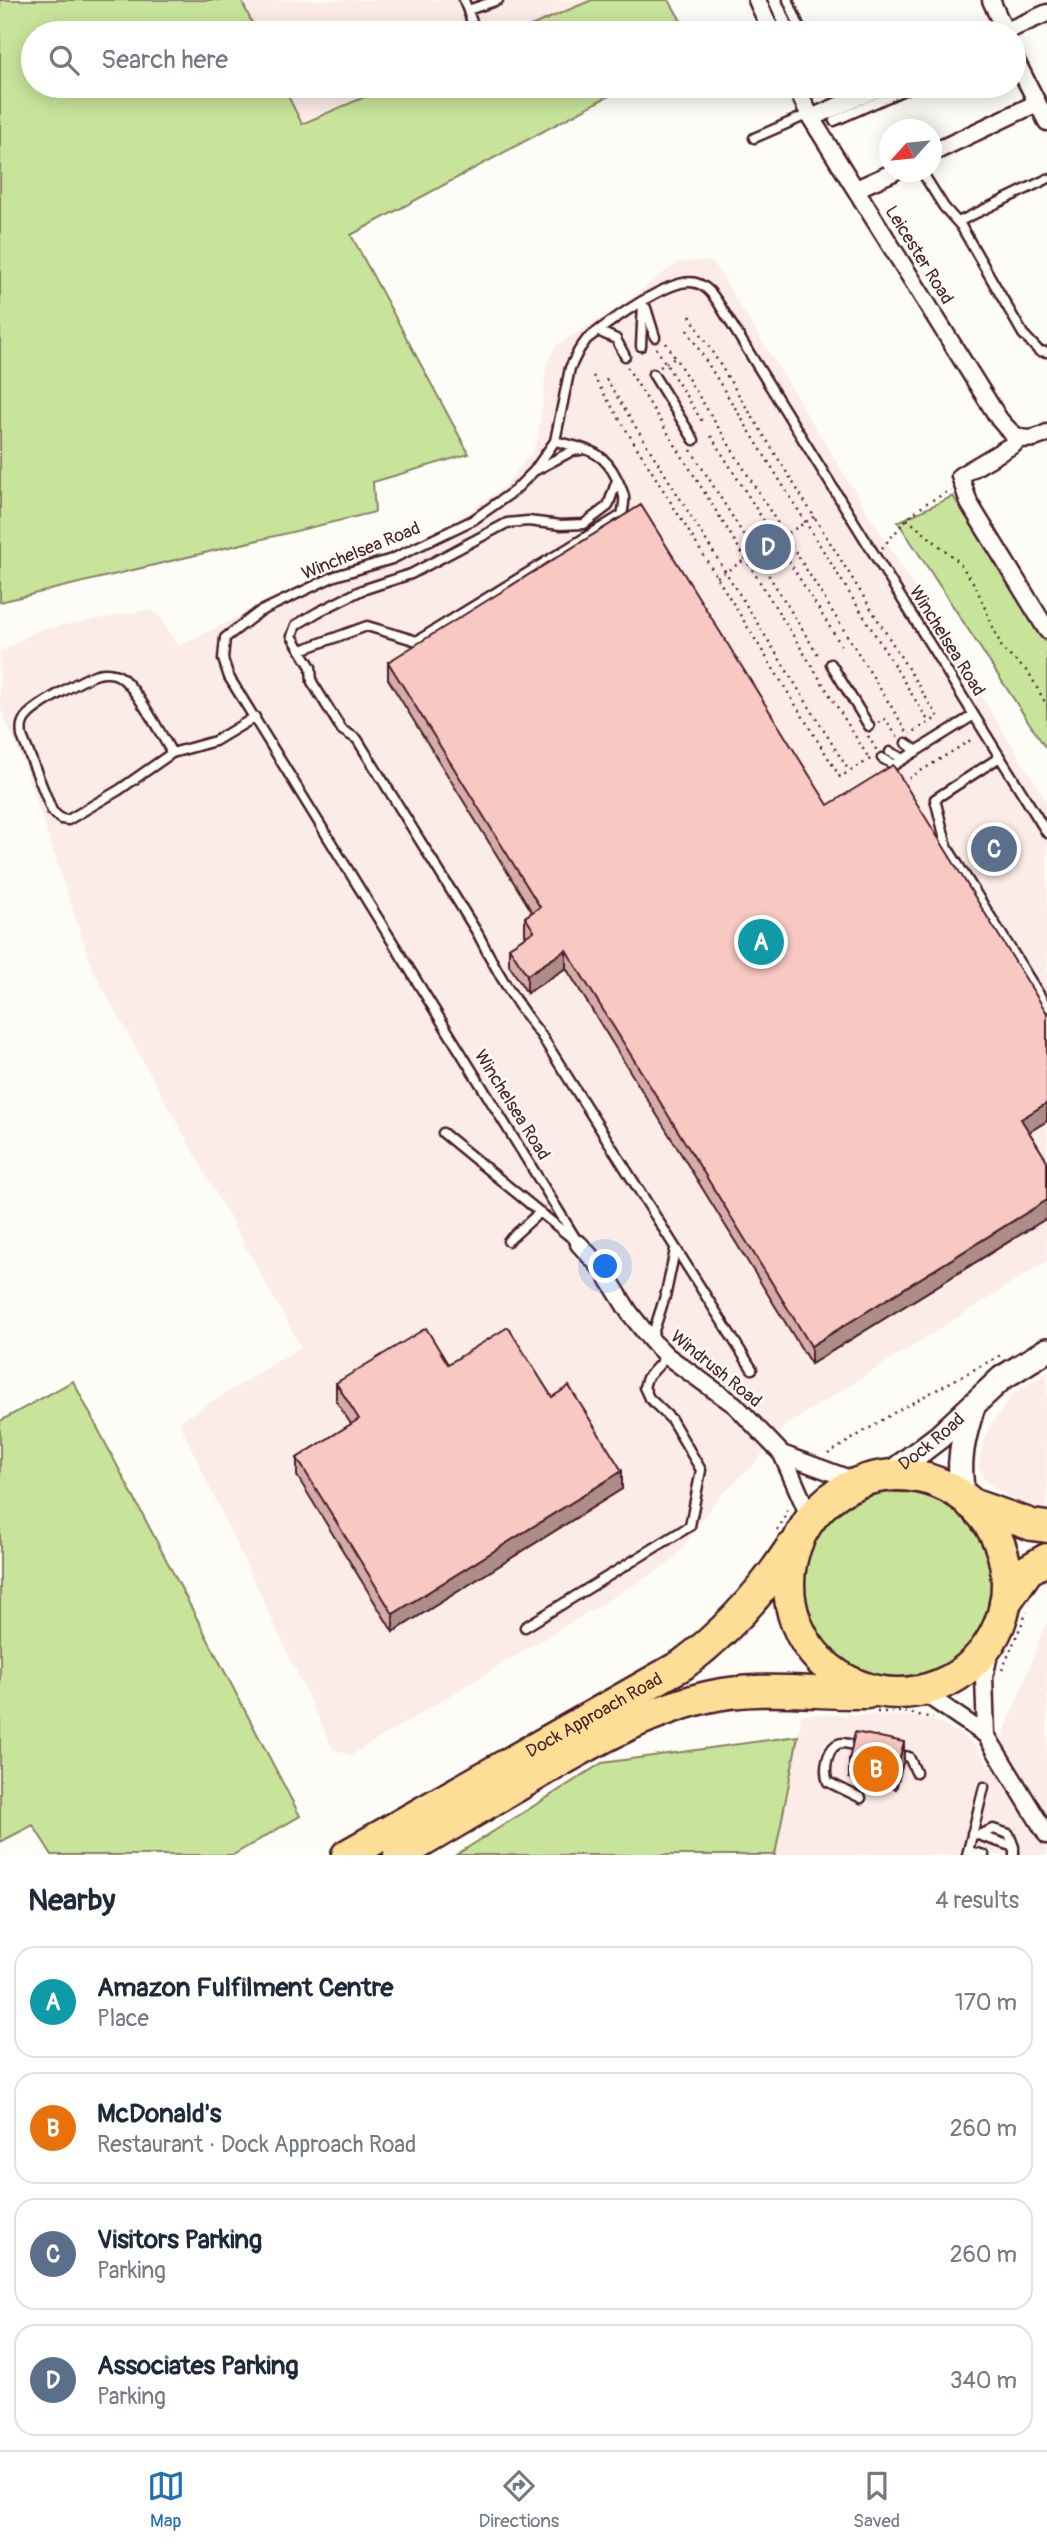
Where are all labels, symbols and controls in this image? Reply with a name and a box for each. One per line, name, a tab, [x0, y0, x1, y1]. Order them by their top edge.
search box	[21, 21, 1026, 98]
icon: search	[45, 41, 83, 79]
text: Search here	[101, 44, 228, 76]
north arrow	[879, 119, 942, 182]
street label: Leicester Road	[880, 201, 958, 309]
street label: Winchelsea Road	[298, 517, 424, 585]
pin: D	[745, 521, 791, 573]
street label: Winchelsea Road	[904, 582, 990, 700]
pin: C	[971, 823, 1017, 875]
pin: A	[738, 916, 784, 968]
street label: Winchelsea Road	[469, 1046, 555, 1164]
your location	[588, 1249, 622, 1283]
street label: Windrush Road	[666, 1325, 766, 1413]
street label: Dock Road	[894, 1408, 969, 1475]
street label: Dock Approach Road	[522, 1667, 666, 1763]
pin: B	[853, 1743, 899, 1795]
text: Nearby	[28, 1882, 115, 1919]
text: 4 results	[935, 1886, 1019, 1915]
text: Amazon Fulfilment Centre	[97, 1972, 393, 2004]
text: A	[46, 1988, 60, 2017]
text: 170 m	[955, 1988, 1017, 2017]
text: Place	[97, 2004, 149, 2033]
text: McDonald's	[97, 2098, 221, 2130]
text: B	[46, 2114, 60, 2143]
text: 260 m	[950, 2114, 1017, 2143]
text: Restaurant · Dock Approach Road	[97, 2130, 416, 2159]
text: Visitors Parking	[97, 2224, 262, 2256]
text: C	[46, 2240, 60, 2269]
text: 260 m	[950, 2240, 1017, 2269]
text: Parking	[97, 2256, 166, 2285]
text: Associates Parking	[97, 2350, 298, 2382]
text: D	[46, 2366, 60, 2395]
text: 340 m	[950, 2366, 1017, 2395]
text: Parking	[97, 2382, 166, 2411]
tab: Map	[147, 2467, 185, 2533]
tab: Directions	[479, 2467, 559, 2533]
tab: Saved	[853, 2467, 900, 2533]

